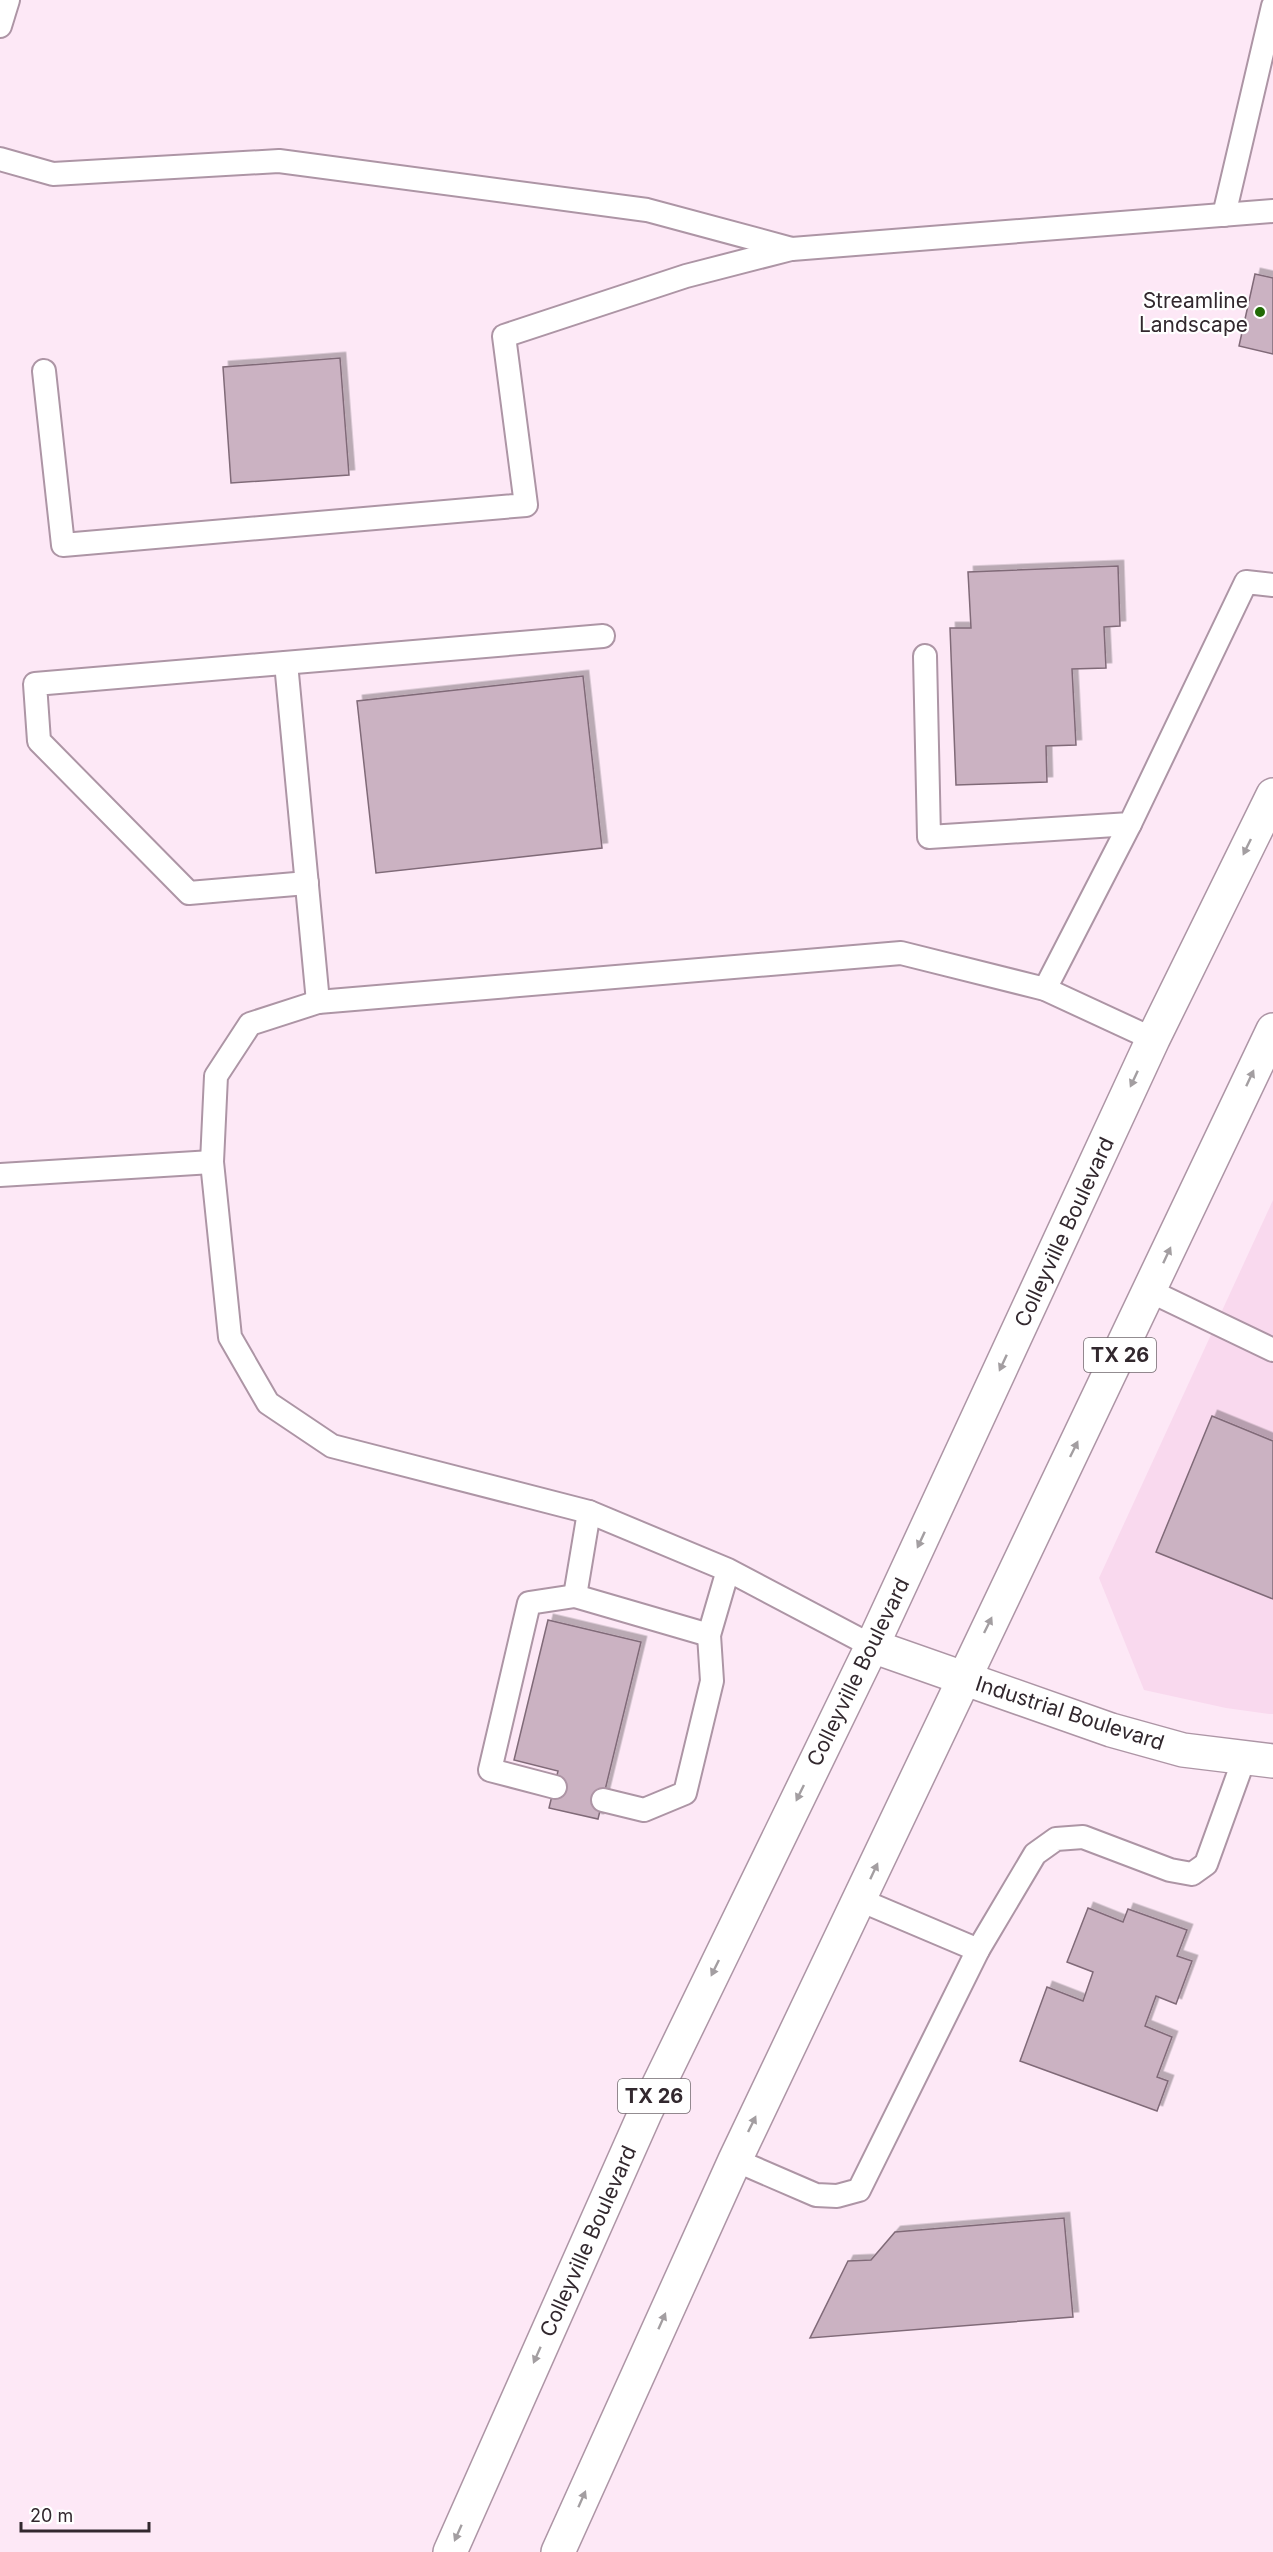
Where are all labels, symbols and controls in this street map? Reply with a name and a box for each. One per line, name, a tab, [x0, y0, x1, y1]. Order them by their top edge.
place label: Streamline Landscape	[1139, 288, 1248, 337]
marker: Streamline Landscape	[1253, 305, 1267, 319]
one-way arrow	[1243, 839, 1252, 856]
one-way arrow	[1246, 1070, 1255, 1087]
one-way arrow	[1130, 1071, 1139, 1088]
street label: Colleyville Boulevard	[1009, 1133, 1119, 1331]
one-way arrow	[1163, 1246, 1172, 1263]
road number: TX 26	[1084, 1338, 1156, 1372]
one-way arrow	[998, 1354, 1007, 1371]
one-way arrow	[1069, 1441, 1078, 1458]
one-way arrow	[916, 1531, 925, 1548]
street label: Colleyville Boulevard	[801, 1574, 915, 1770]
one-way arrow	[984, 1616, 993, 1633]
street label: Industrial Boulevard	[972, 1671, 1168, 1755]
one-way arrow	[796, 1784, 805, 1801]
one-way arrow	[869, 1862, 878, 1879]
one-way arrow	[710, 1960, 720, 1977]
road number: TX 26	[618, 2079, 690, 2113]
one-way arrow	[747, 2116, 756, 2133]
street label: Colleyville Boulevard	[535, 2142, 641, 2340]
one-way arrow	[657, 2311, 667, 2329]
one-way arrow	[533, 2347, 542, 2364]
one-way arrow	[577, 2490, 586, 2507]
scale bar	[21, 2495, 148, 2533]
text: 20 m	[30, 2505, 73, 2526]
one-way arrow	[453, 2525, 463, 2543]

